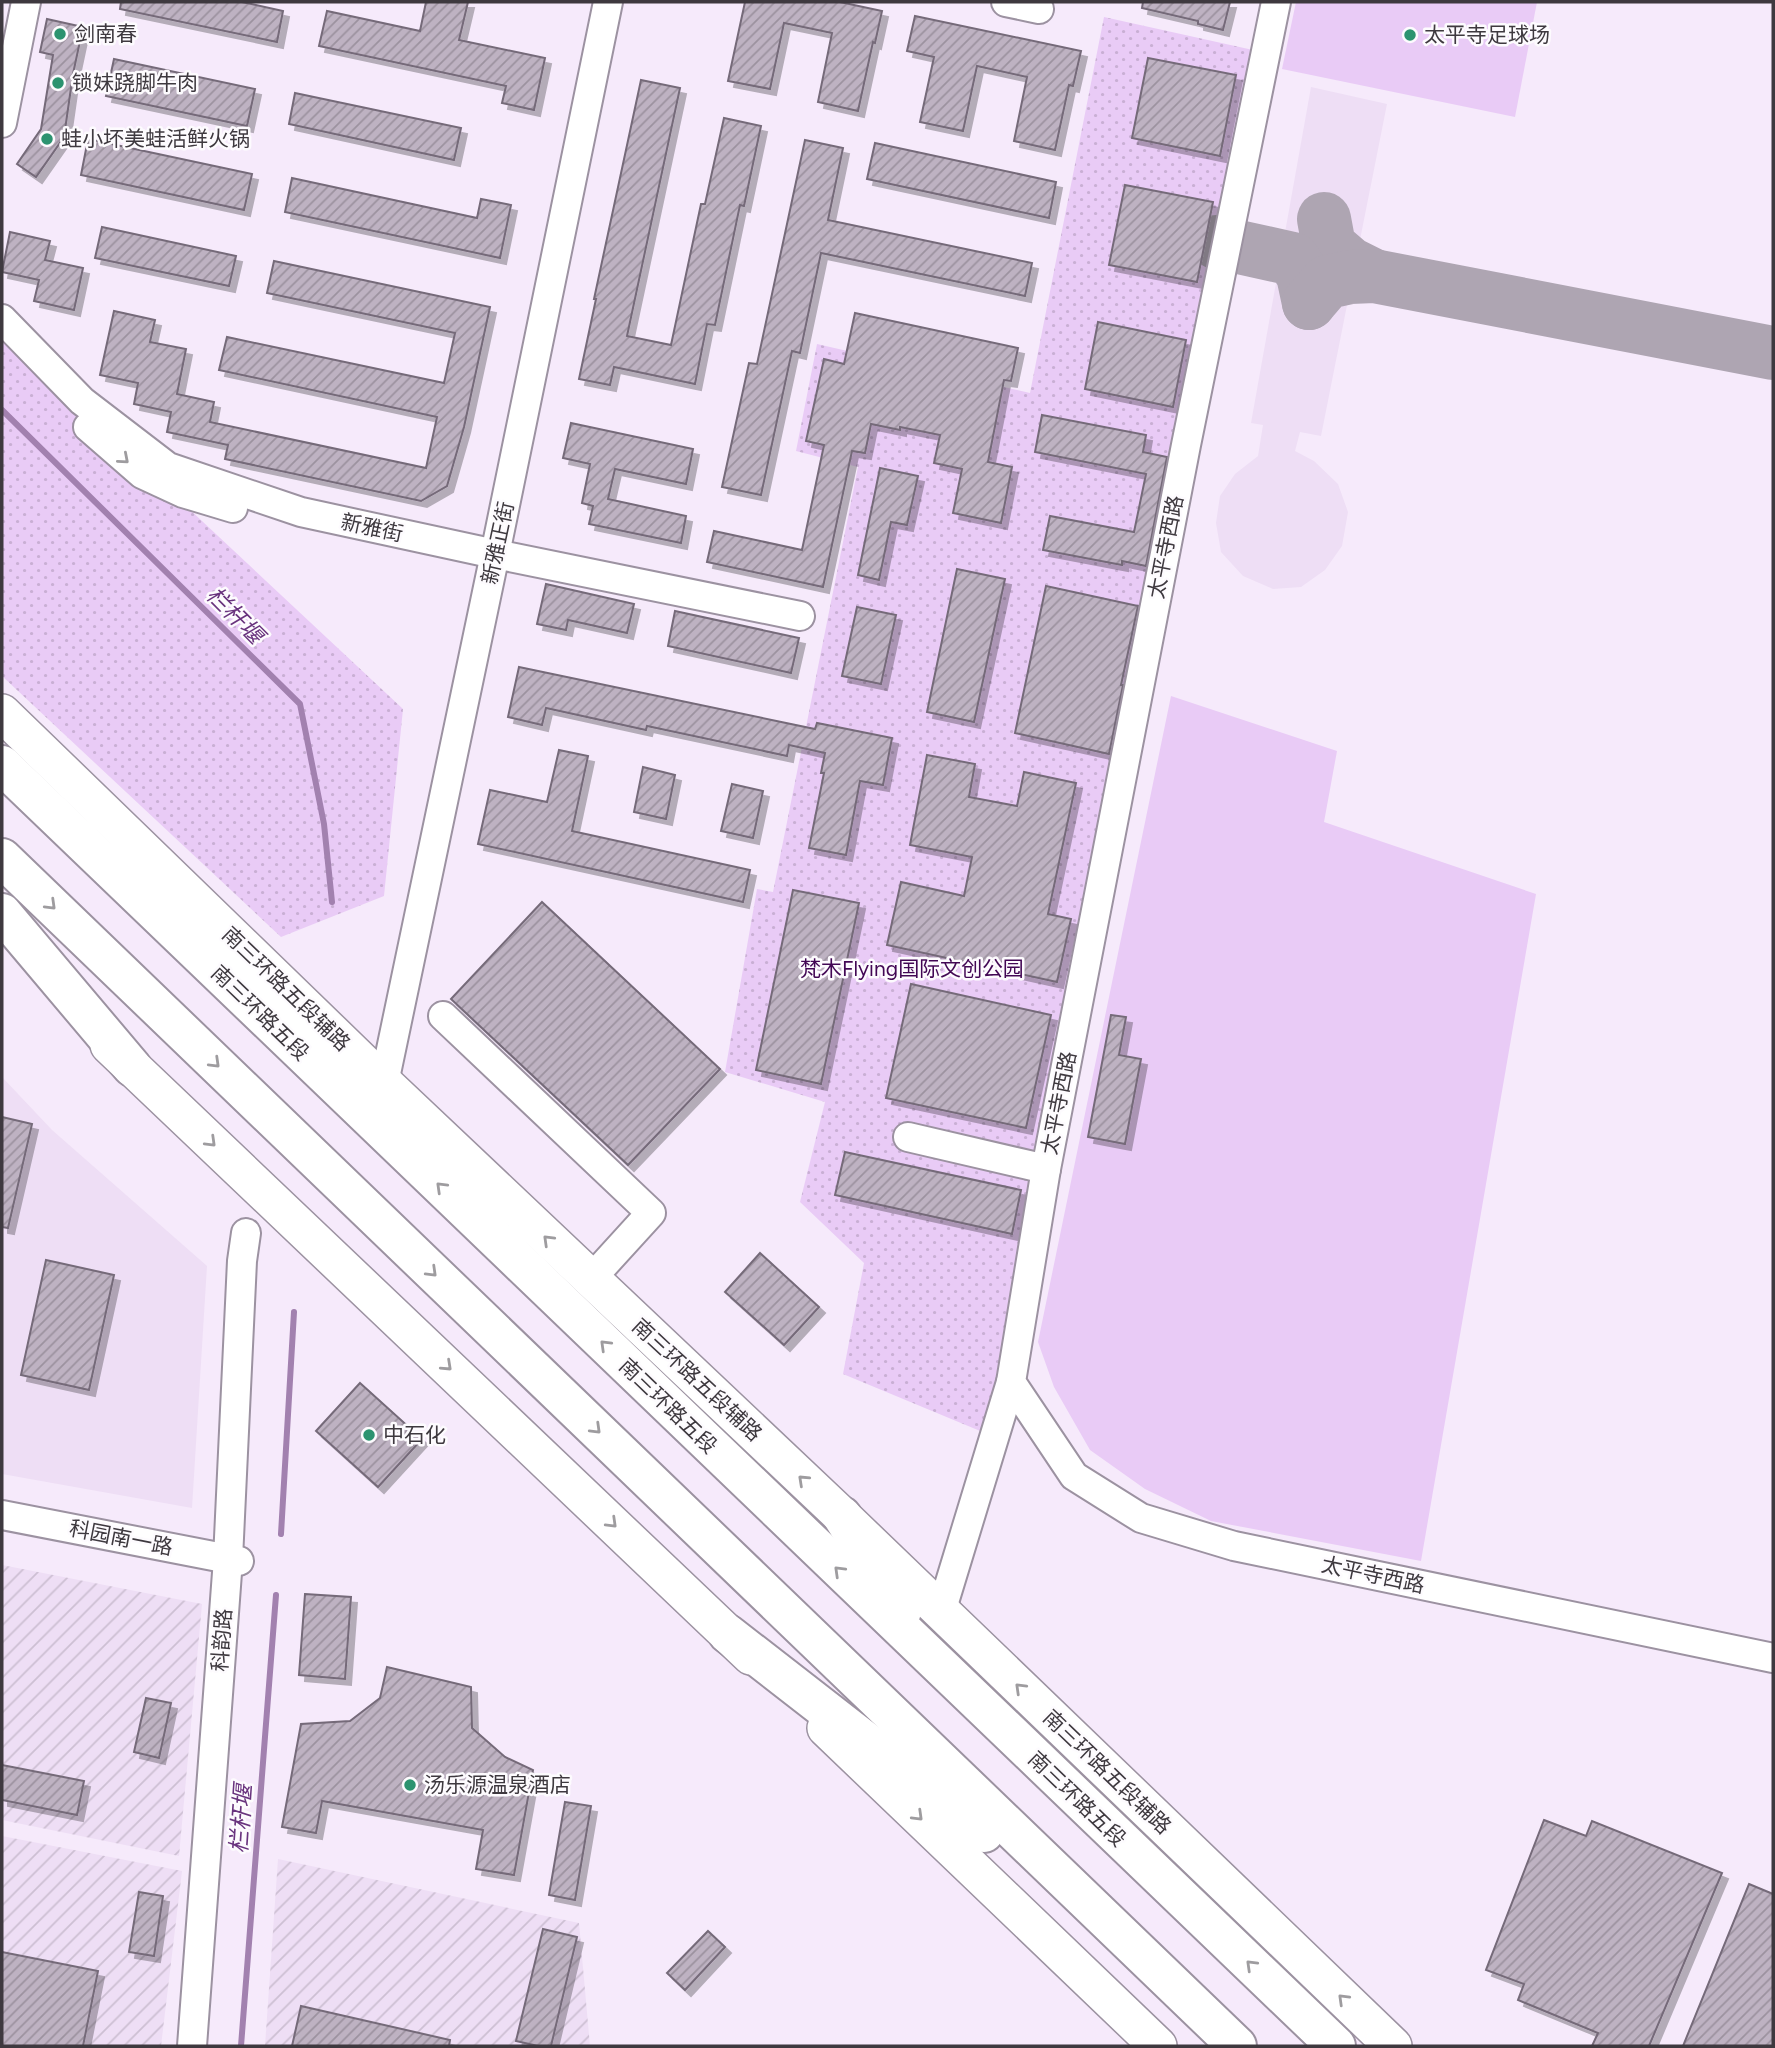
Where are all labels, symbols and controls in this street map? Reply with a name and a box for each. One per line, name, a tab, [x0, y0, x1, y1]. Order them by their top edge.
place label: 剑南春	[74, 21, 137, 46]
place label: 太平寺足球场	[1424, 22, 1550, 47]
marker: 剑南春	[52, 26, 68, 42]
marker: 太平寺足球场	[1402, 27, 1418, 43]
place label: 锁妹跷脚牛肉	[72, 70, 198, 95]
marker: 锁妹跷脚牛肉	[50, 75, 66, 91]
place label: 蛙小坏美蛙活鲜火锅	[61, 126, 250, 151]
marker: 蛙小坏美蛙活鲜火锅	[39, 131, 55, 147]
one-way arrow	[116, 451, 129, 463]
street label: 太平寺西路	[1143, 493, 1188, 601]
street label: 新雅正街	[477, 499, 518, 587]
street label: 新雅街	[339, 509, 406, 546]
water label: 栏杆堰	[201, 581, 272, 652]
one-way arrow	[43, 897, 56, 910]
street label: 南三环路五段辅路	[217, 922, 355, 1056]
park label: 梵木Flying国际文创公园	[800, 956, 1024, 981]
street label: 南三环路五段	[206, 960, 314, 1066]
street label: 太平寺西路	[1036, 1049, 1081, 1157]
one-way arrow	[207, 1054, 220, 1067]
one-way arrow	[203, 1134, 216, 1147]
one-way arrow	[436, 1183, 449, 1196]
one-way arrow	[544, 1236, 557, 1249]
one-way arrow	[423, 1263, 436, 1276]
street label: 南三环路五段辅路	[627, 1313, 767, 1447]
one-way arrow	[600, 1341, 613, 1354]
street label: 南三环路五段	[614, 1353, 722, 1459]
one-way arrow	[439, 1358, 452, 1371]
one-way arrow	[587, 1421, 600, 1434]
place label: 中石化	[383, 1422, 446, 1447]
marker: 中石化	[361, 1427, 377, 1443]
one-way arrow	[798, 1476, 811, 1489]
street label: 科园南一路	[67, 1515, 175, 1560]
one-way arrow	[604, 1515, 617, 1527]
street label: 太平寺西路	[1319, 1551, 1427, 1598]
one-way arrow	[835, 1566, 848, 1579]
street label: 科韵路	[207, 1608, 236, 1672]
one-way arrow	[1016, 1684, 1029, 1697]
street label: 南三环路五段辅路	[1038, 1705, 1176, 1839]
street label: 南三环路五段	[1023, 1746, 1131, 1852]
place label: 汤乐源温泉酒店	[424, 1772, 571, 1797]
marker: 汤乐源温泉酒店	[402, 1777, 418, 1793]
water label: 栏杆堰	[225, 1780, 258, 1854]
one-way arrow	[910, 1807, 923, 1820]
one-way arrow	[1247, 1961, 1260, 1974]
one-way arrow	[1339, 1994, 1352, 2007]

